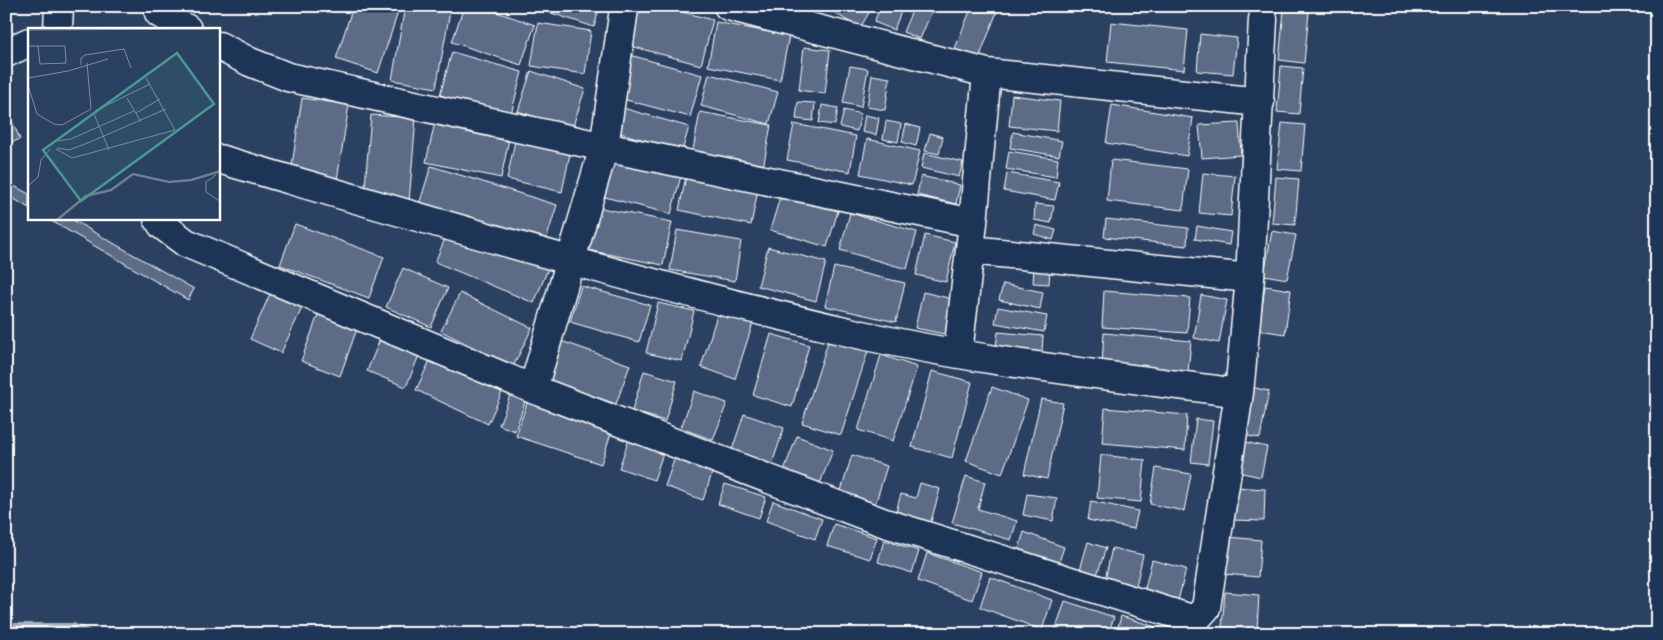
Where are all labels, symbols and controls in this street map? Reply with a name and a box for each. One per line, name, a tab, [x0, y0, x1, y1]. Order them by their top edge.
inset map	[28, 28, 220, 220]

